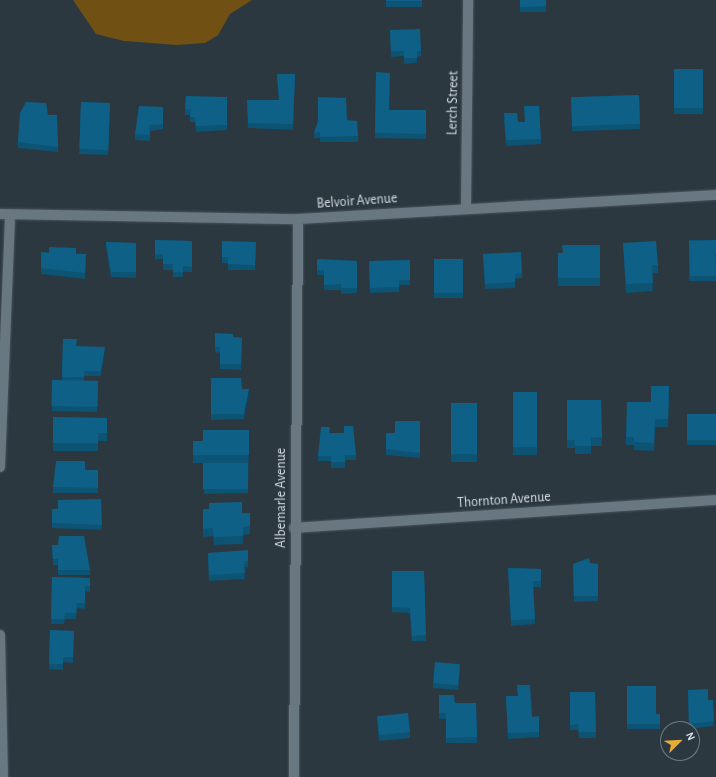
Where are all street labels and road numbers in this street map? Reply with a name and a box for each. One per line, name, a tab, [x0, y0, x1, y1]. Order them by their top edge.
street label: Lerch Street	[444, 71, 462, 135]
street label: Belvoir Avenue	[316, 190, 398, 212]
street label: Albemarle Avenue	[273, 448, 289, 548]
street label: Thornton Avenue	[457, 488, 551, 512]

